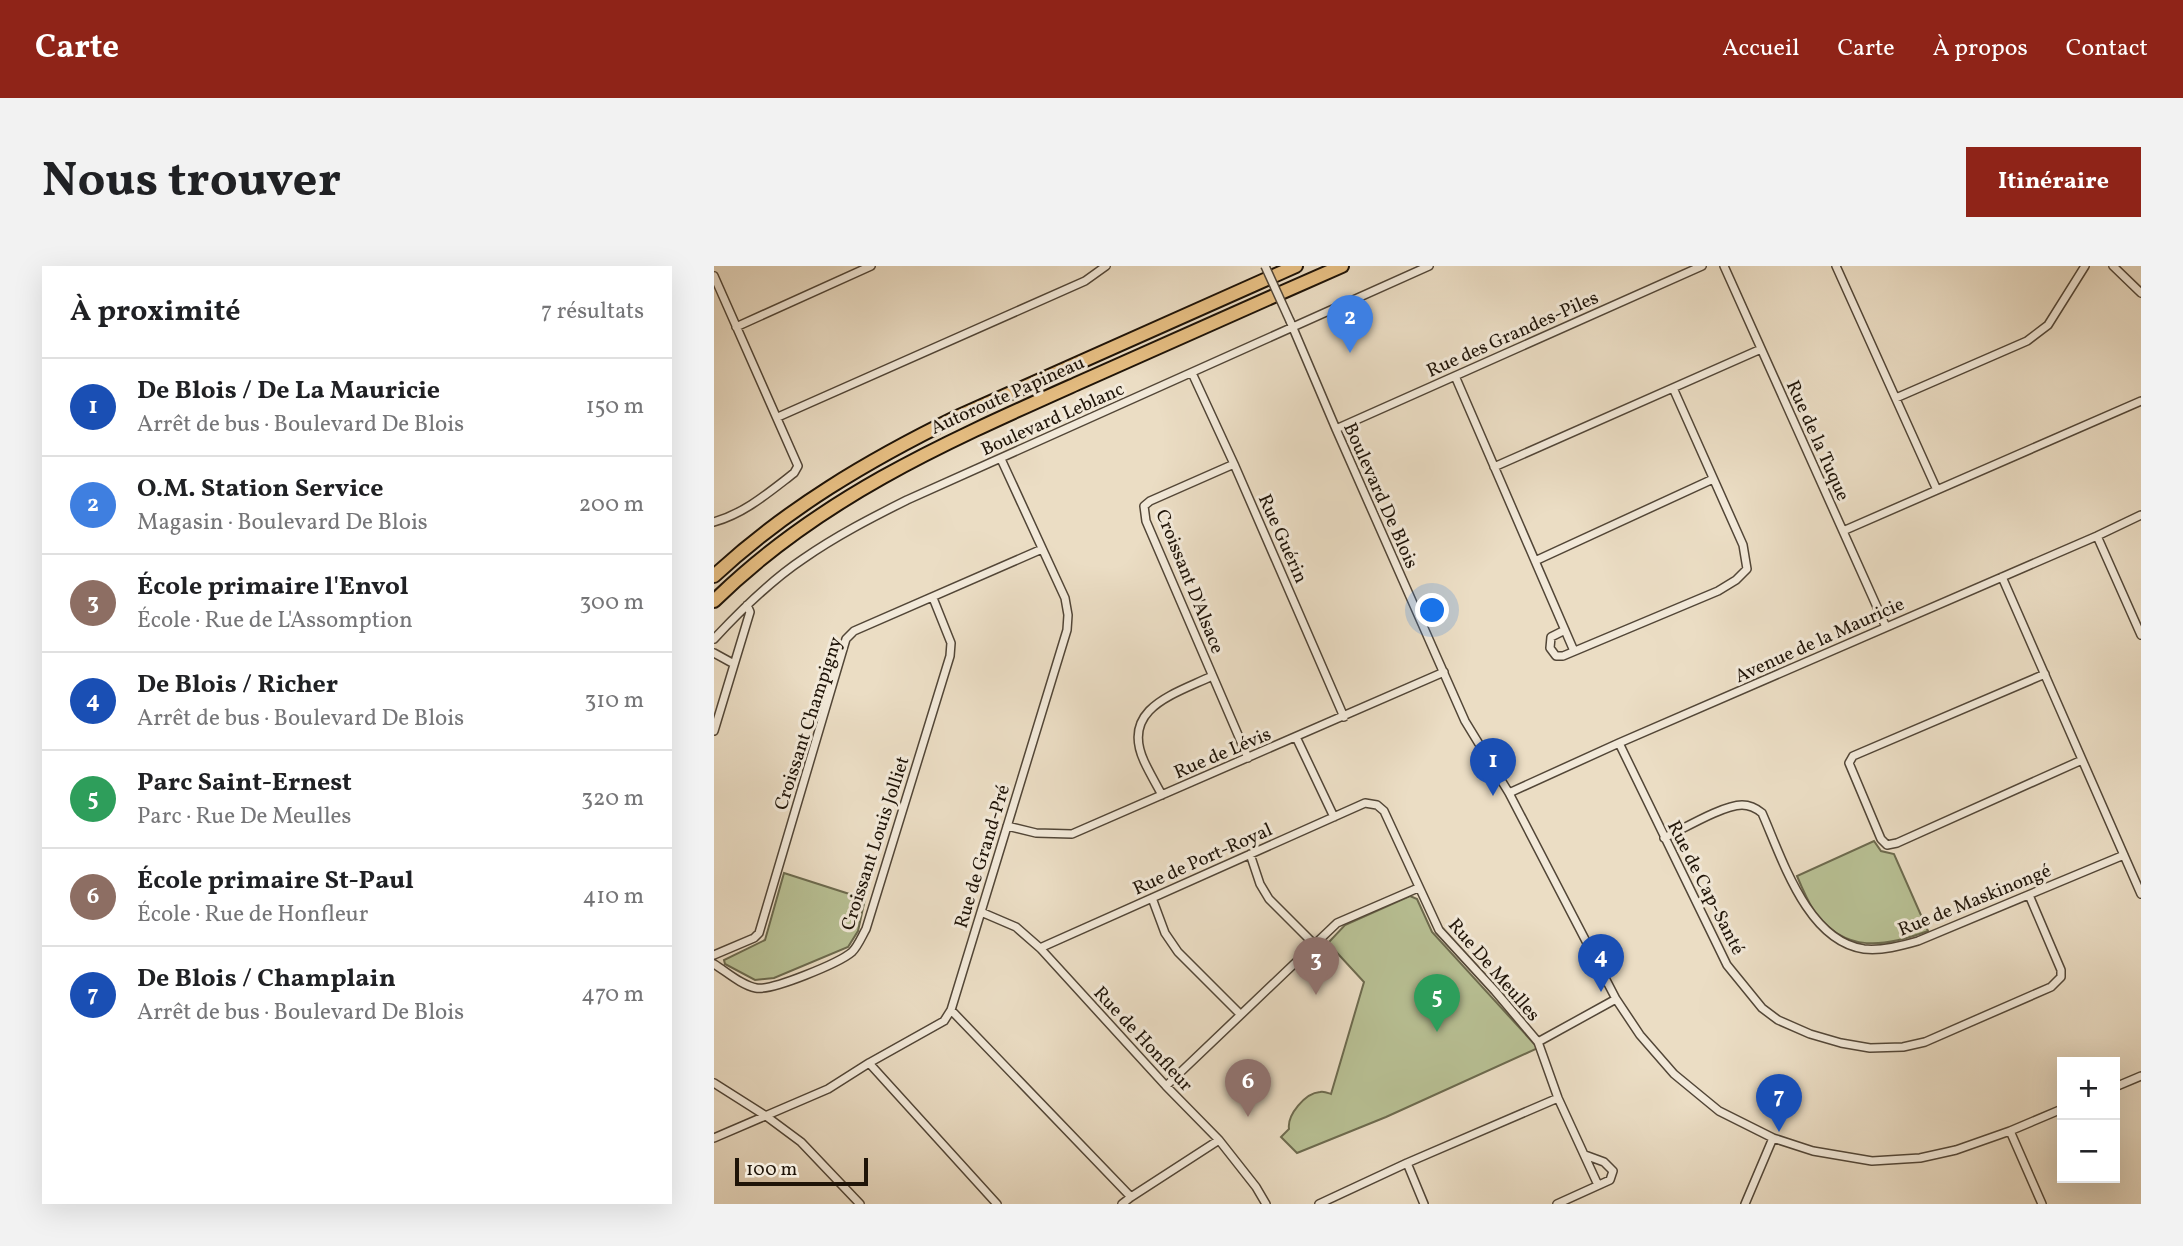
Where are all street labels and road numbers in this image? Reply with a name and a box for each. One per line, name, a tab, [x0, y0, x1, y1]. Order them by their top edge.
street label: Rue des Grandes-Piles	[1423, 285, 1603, 384]
street label: Autoroute Papineau	[927, 350, 1089, 441]
street label: Rue de la Tuque	[1779, 376, 1855, 505]
street label: Boulevard Leblanc	[977, 377, 1128, 463]
street label: Boulevard De Blois	[1336, 419, 1424, 573]
street label: Rue Guérin	[1251, 490, 1313, 588]
street label: Croissant D'Alsace	[1148, 506, 1230, 658]
street label: Avenue de la Mauricie	[1731, 592, 1909, 690]
street label: Croissant Champigny	[769, 634, 849, 814]
street label: Rue de Lévis	[1170, 722, 1275, 786]
street label: Croissant Louis Jolliet	[835, 753, 916, 934]
street label: Rue de Grand-Pré	[949, 782, 1017, 932]
street label: Rue de Cap-Santé	[1660, 816, 1750, 960]
street label: Rue de Port-Royal	[1129, 817, 1277, 902]
street label: Rue de Maskinongé	[1894, 858, 2055, 943]
street label: Rue De Meulles	[1441, 913, 1546, 1027]
street label: Rue de Honfleur	[1087, 981, 1198, 1098]

